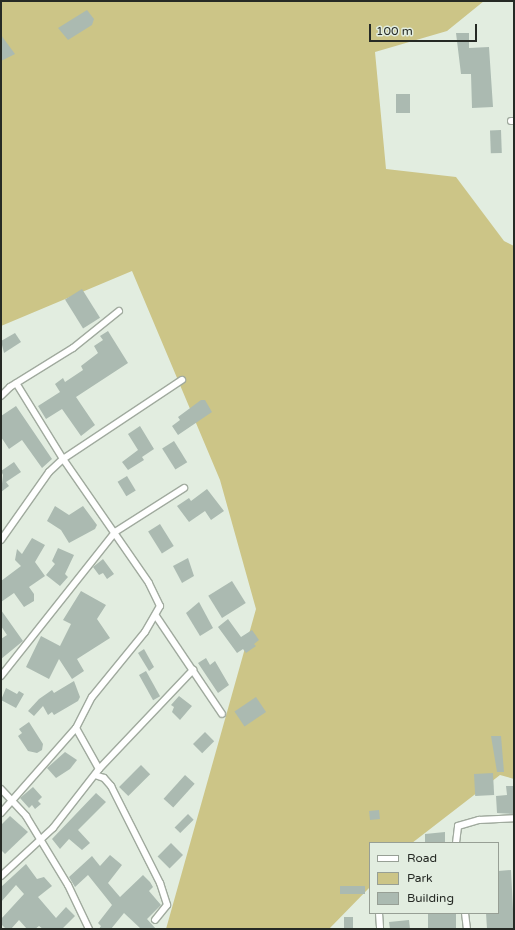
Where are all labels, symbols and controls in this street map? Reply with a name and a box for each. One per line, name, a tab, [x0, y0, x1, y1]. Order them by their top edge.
scale bar	[371, 16, 479, 42]
text: 100 m	[376, 24, 413, 38]
legend	[369, 842, 499, 914]
text: Road	[407, 851, 437, 865]
text: Park	[407, 871, 433, 885]
text: Building	[407, 891, 454, 905]

